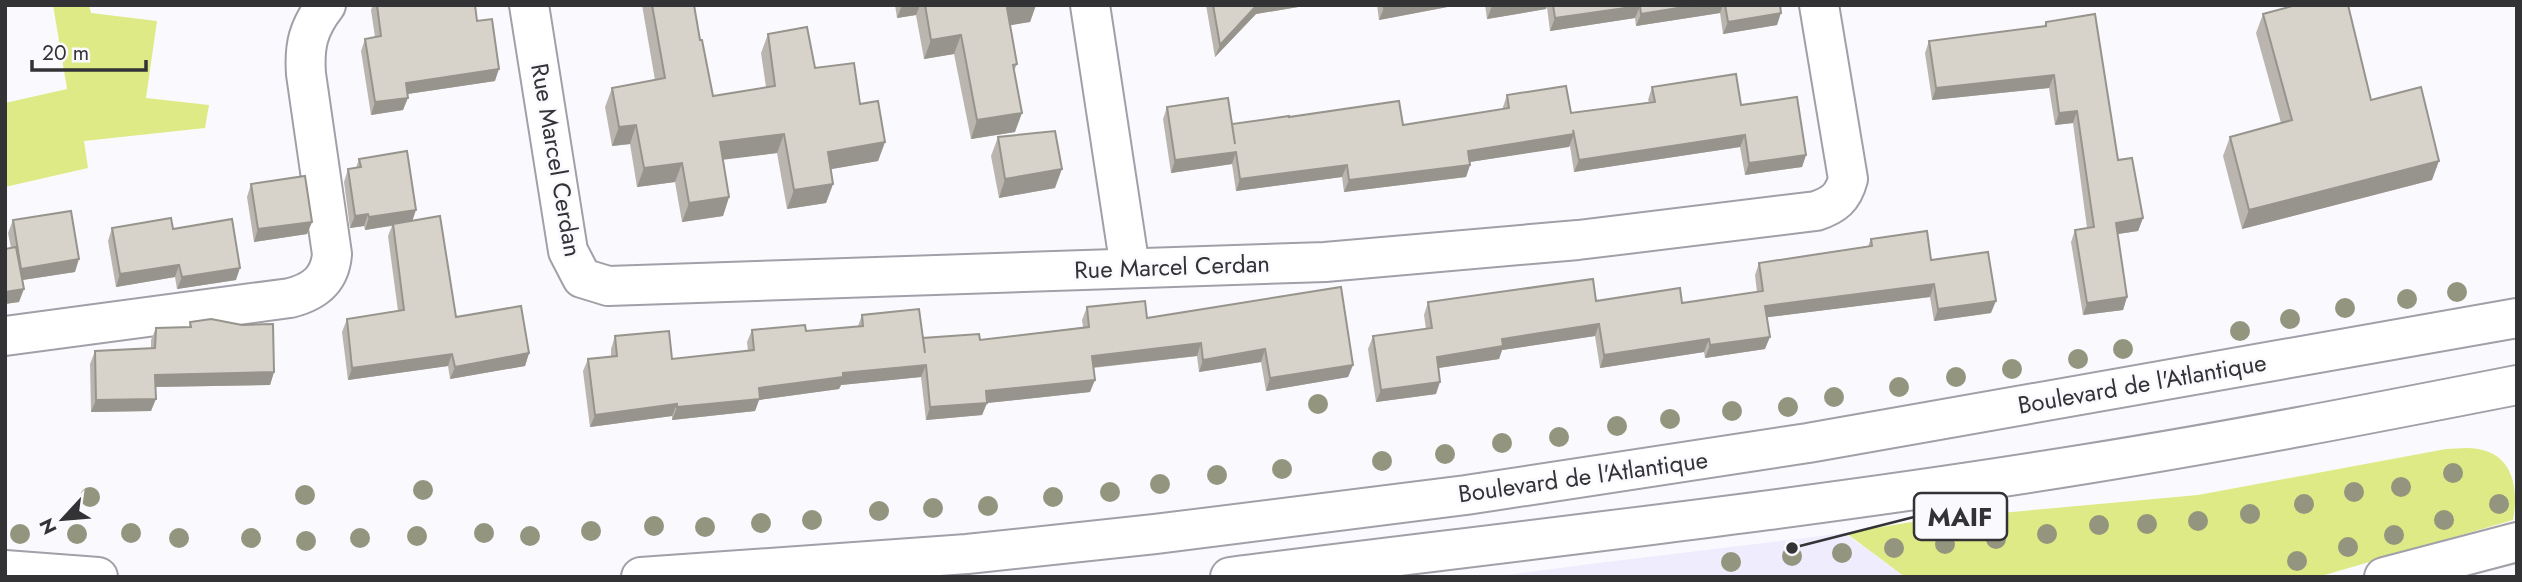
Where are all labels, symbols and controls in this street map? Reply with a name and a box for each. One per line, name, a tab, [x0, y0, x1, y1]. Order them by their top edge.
scale bar	[32, 28, 145, 72]
text: 20 m	[42, 38, 89, 68]
street label: Rue Marcel Cerdan	[522, 60, 591, 259]
street label: Rue Marcel Cerdan	[1073, 246, 1270, 287]
street label: Boulevard de l'Atlantique	[2015, 344, 2269, 423]
street label: Boulevard de l'Atlantique	[1456, 442, 1710, 511]
north arrow	[28, 484, 98, 554]
callout: MAIF	[1914, 493, 2007, 540]
text: MAIF	[1928, 498, 1992, 536]
text: N	[33, 514, 64, 539]

